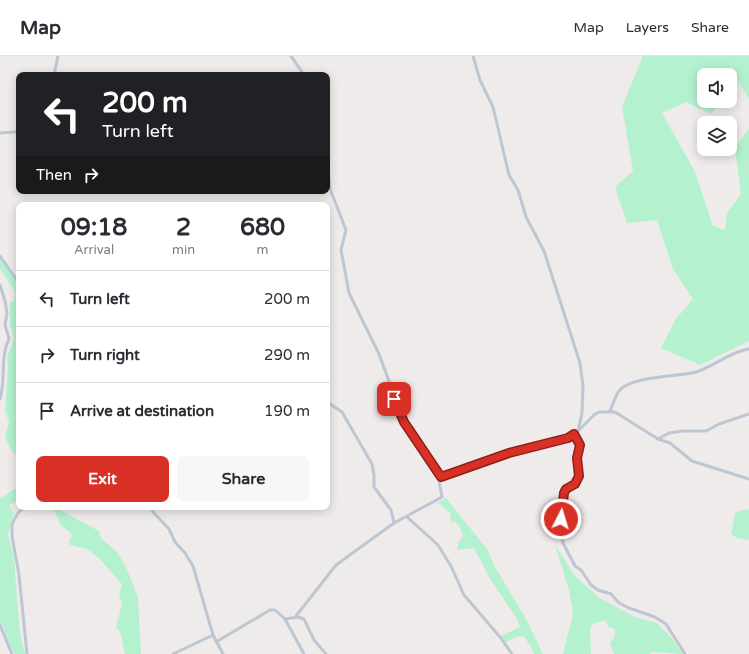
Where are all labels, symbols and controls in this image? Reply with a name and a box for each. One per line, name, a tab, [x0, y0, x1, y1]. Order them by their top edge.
text: Map	[20, 17, 61, 39]
text: Map	[574, 19, 604, 36]
text: Layers	[626, 19, 669, 36]
text: Share	[691, 19, 729, 36]
map controls	[697, 68, 737, 156]
button: sound	[697, 68, 737, 108]
text: 200 m	[102, 86, 188, 120]
icon: left	[36, 88, 88, 140]
button: layers	[697, 116, 737, 156]
text: Turn left	[102, 120, 174, 142]
icon: right	[80, 164, 102, 186]
text: Then	[36, 166, 72, 184]
text: 09:18	[61, 213, 127, 242]
text: 2	[176, 213, 191, 242]
text: 680	[240, 213, 285, 242]
text: Arrival	[74, 242, 114, 258]
text: min	[172, 242, 195, 258]
text: m	[257, 242, 269, 258]
icon: left	[36, 288, 58, 310]
text: Turn left	[70, 290, 130, 308]
text: 200 m	[264, 290, 310, 308]
icon: right	[36, 344, 58, 366]
text: Turn right	[70, 346, 140, 364]
text: 290 m	[264, 346, 310, 364]
pin	[377, 382, 411, 416]
icon: arrive	[383, 388, 405, 410]
icon: arrive	[36, 400, 58, 422]
text: Arrive at destination	[70, 402, 214, 420]
text: 190 m	[264, 402, 310, 420]
button: Exit	[36, 456, 169, 502]
button: Share	[177, 456, 310, 502]
position arrow	[540, 498, 582, 540]

